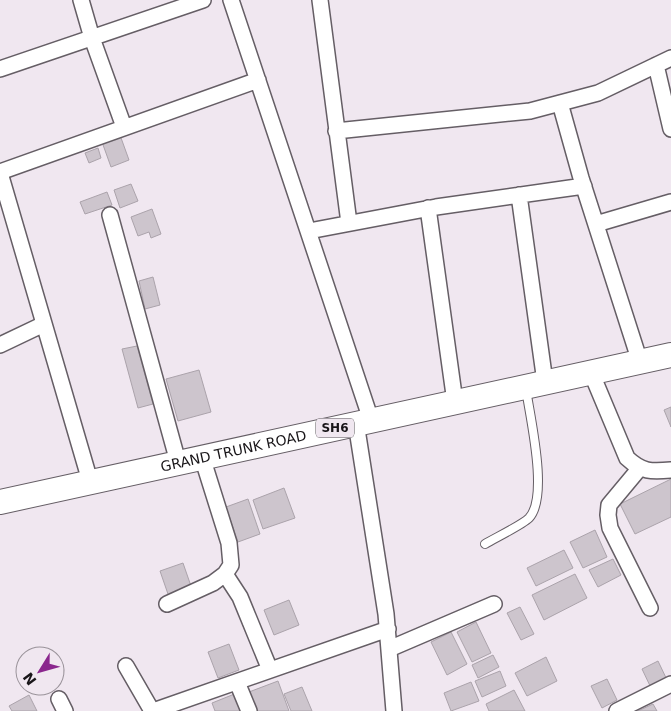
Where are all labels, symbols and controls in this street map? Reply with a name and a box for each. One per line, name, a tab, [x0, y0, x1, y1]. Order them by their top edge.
road number: SH6	[316, 418, 354, 438]
street label: GRAND TRUNK ROAD	[159, 427, 308, 475]
north arrow	[15, 646, 65, 696]
text: N	[20, 669, 40, 688]

